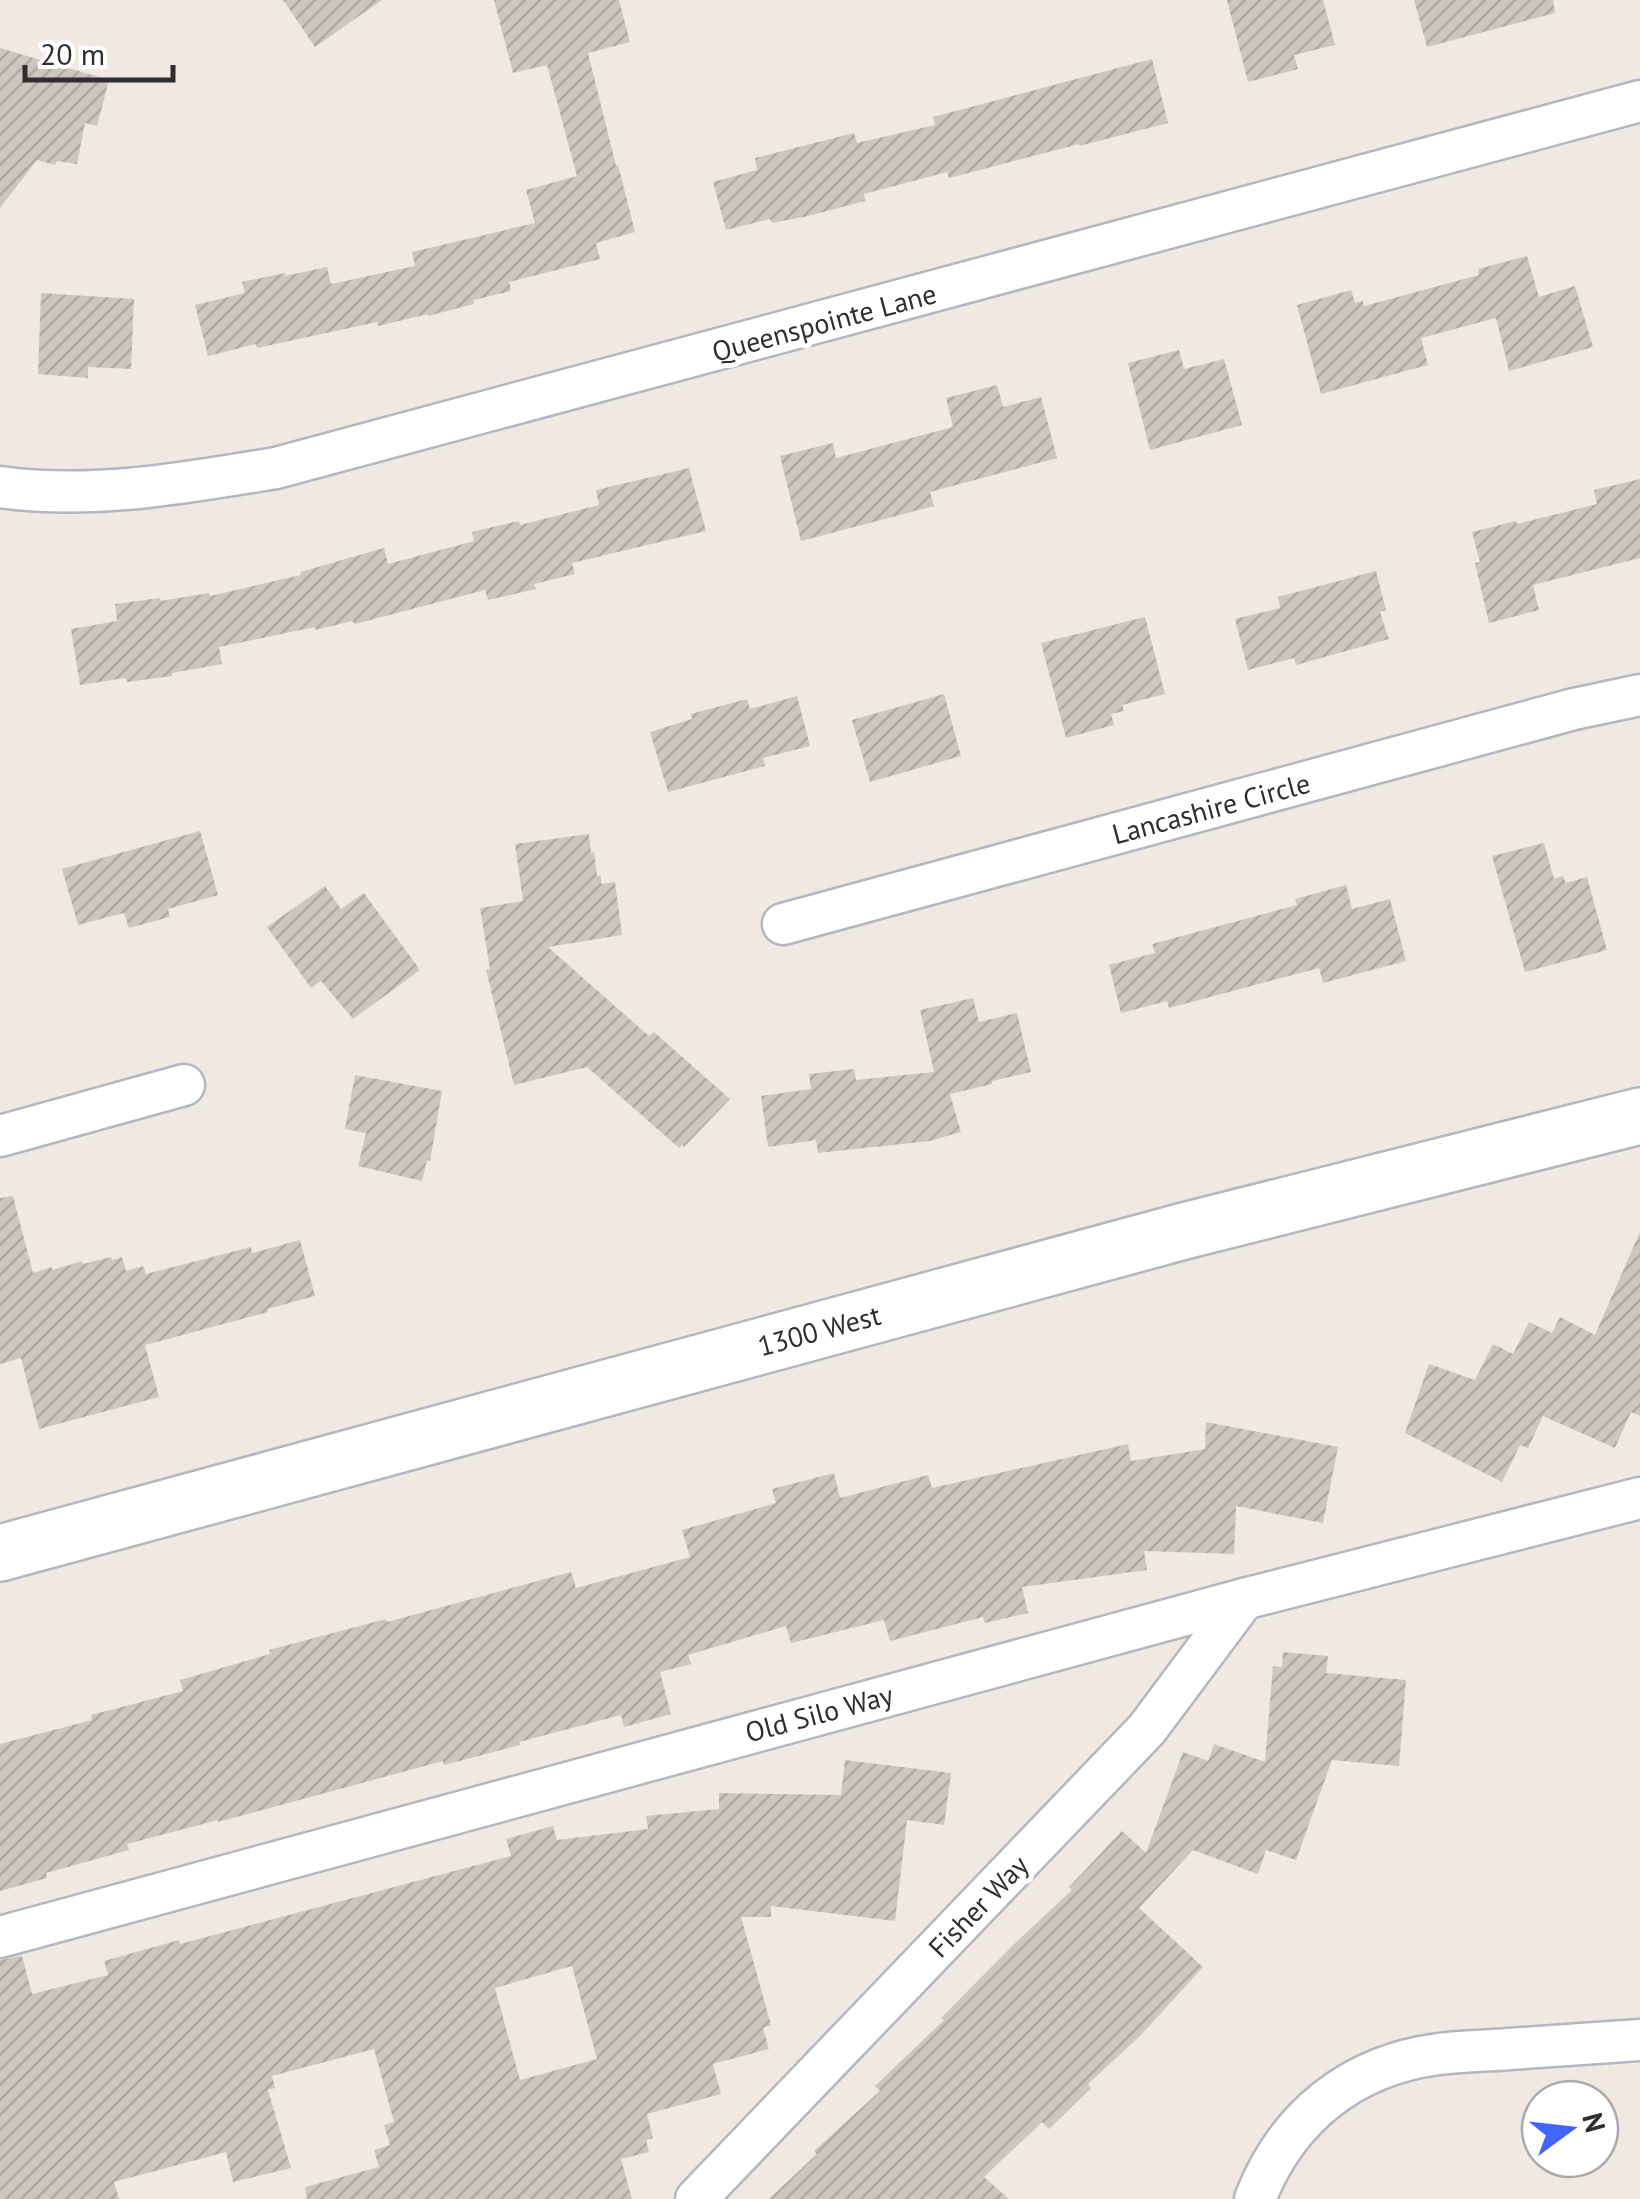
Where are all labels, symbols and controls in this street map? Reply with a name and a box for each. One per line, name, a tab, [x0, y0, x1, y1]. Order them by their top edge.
scale bar	[25, 20, 172, 82]
text: 20 m	[40, 34, 105, 73]
street label: Queenspointe Lane	[708, 274, 940, 370]
street label: Lancashire Circle	[1108, 764, 1314, 852]
street label: 1300 West	[754, 1296, 885, 1364]
street label: Old Silo Way	[741, 1676, 897, 1750]
street label: Fisher Way	[920, 1847, 1036, 1965]
north arrow	[1520, 2079, 1620, 2179]
text: N	[1574, 2109, 1615, 2136]

